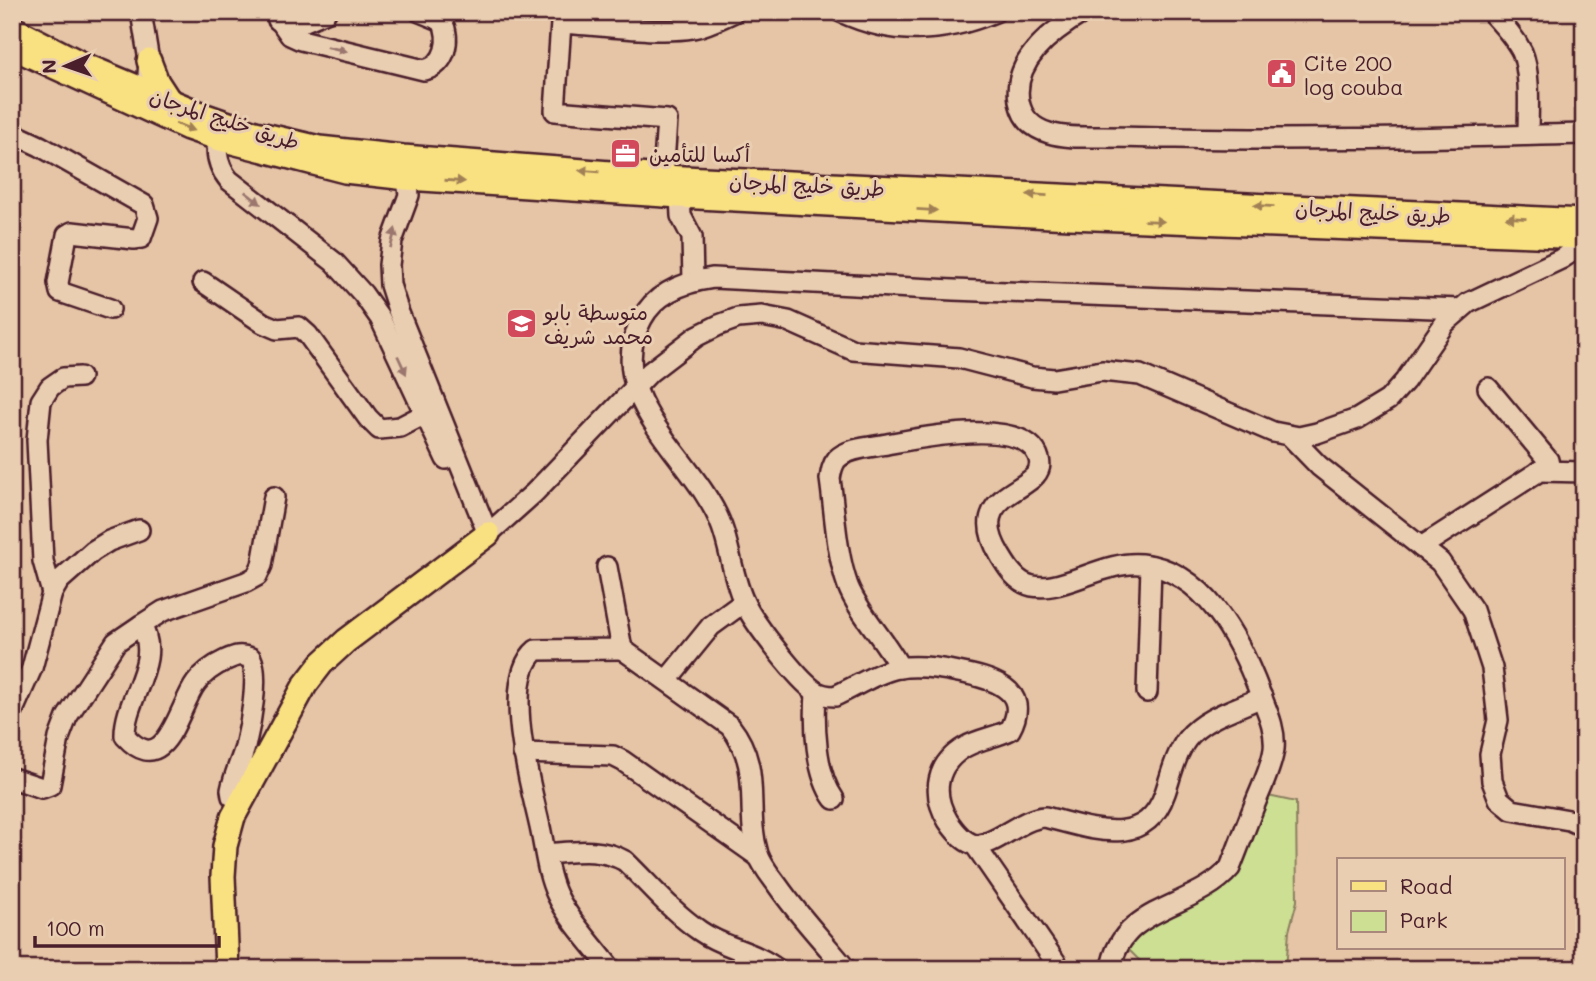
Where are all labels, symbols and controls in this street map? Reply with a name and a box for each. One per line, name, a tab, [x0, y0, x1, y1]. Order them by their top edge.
north arrow	[32, 32, 102, 102]
one-way arrow	[326, 44, 348, 55]
place label: Cite 200 log couba	[1304, 49, 1403, 100]
public building icon: Cite 200 log couba	[1264, 57, 1298, 91]
text: N	[36, 59, 61, 74]
street label: طريق خليج المرجان	[146, 81, 303, 157]
one-way arrow	[175, 121, 196, 132]
office icon: أكسا للتأمين	[609, 136, 643, 170]
place label: أكسا للتأمين	[649, 140, 750, 167]
one-way arrow	[578, 165, 600, 176]
street label: طريق خليج المرجان	[728, 166, 885, 204]
one-way arrow	[444, 176, 466, 187]
one-way arrow	[1025, 190, 1047, 201]
one-way arrow	[243, 191, 261, 206]
street label: طريق خليج المرجان	[1294, 193, 1451, 231]
one-way arrow	[1253, 200, 1275, 211]
one-way arrow	[916, 204, 938, 215]
one-way arrow	[1504, 212, 1526, 223]
one-way arrow	[1143, 215, 1165, 226]
one-way arrow	[388, 226, 399, 248]
place label: متوسطة بابو محمد شريف	[542, 298, 653, 349]
school or university icon: متوسطة بابو محمد شريف	[504, 306, 538, 340]
one-way arrow	[396, 355, 407, 375]
legend	[1337, 858, 1564, 950]
text: Road	[1400, 872, 1452, 899]
scale bar	[35, 904, 219, 948]
text: Park	[1400, 906, 1448, 933]
text: 100 m	[46, 914, 105, 941]

